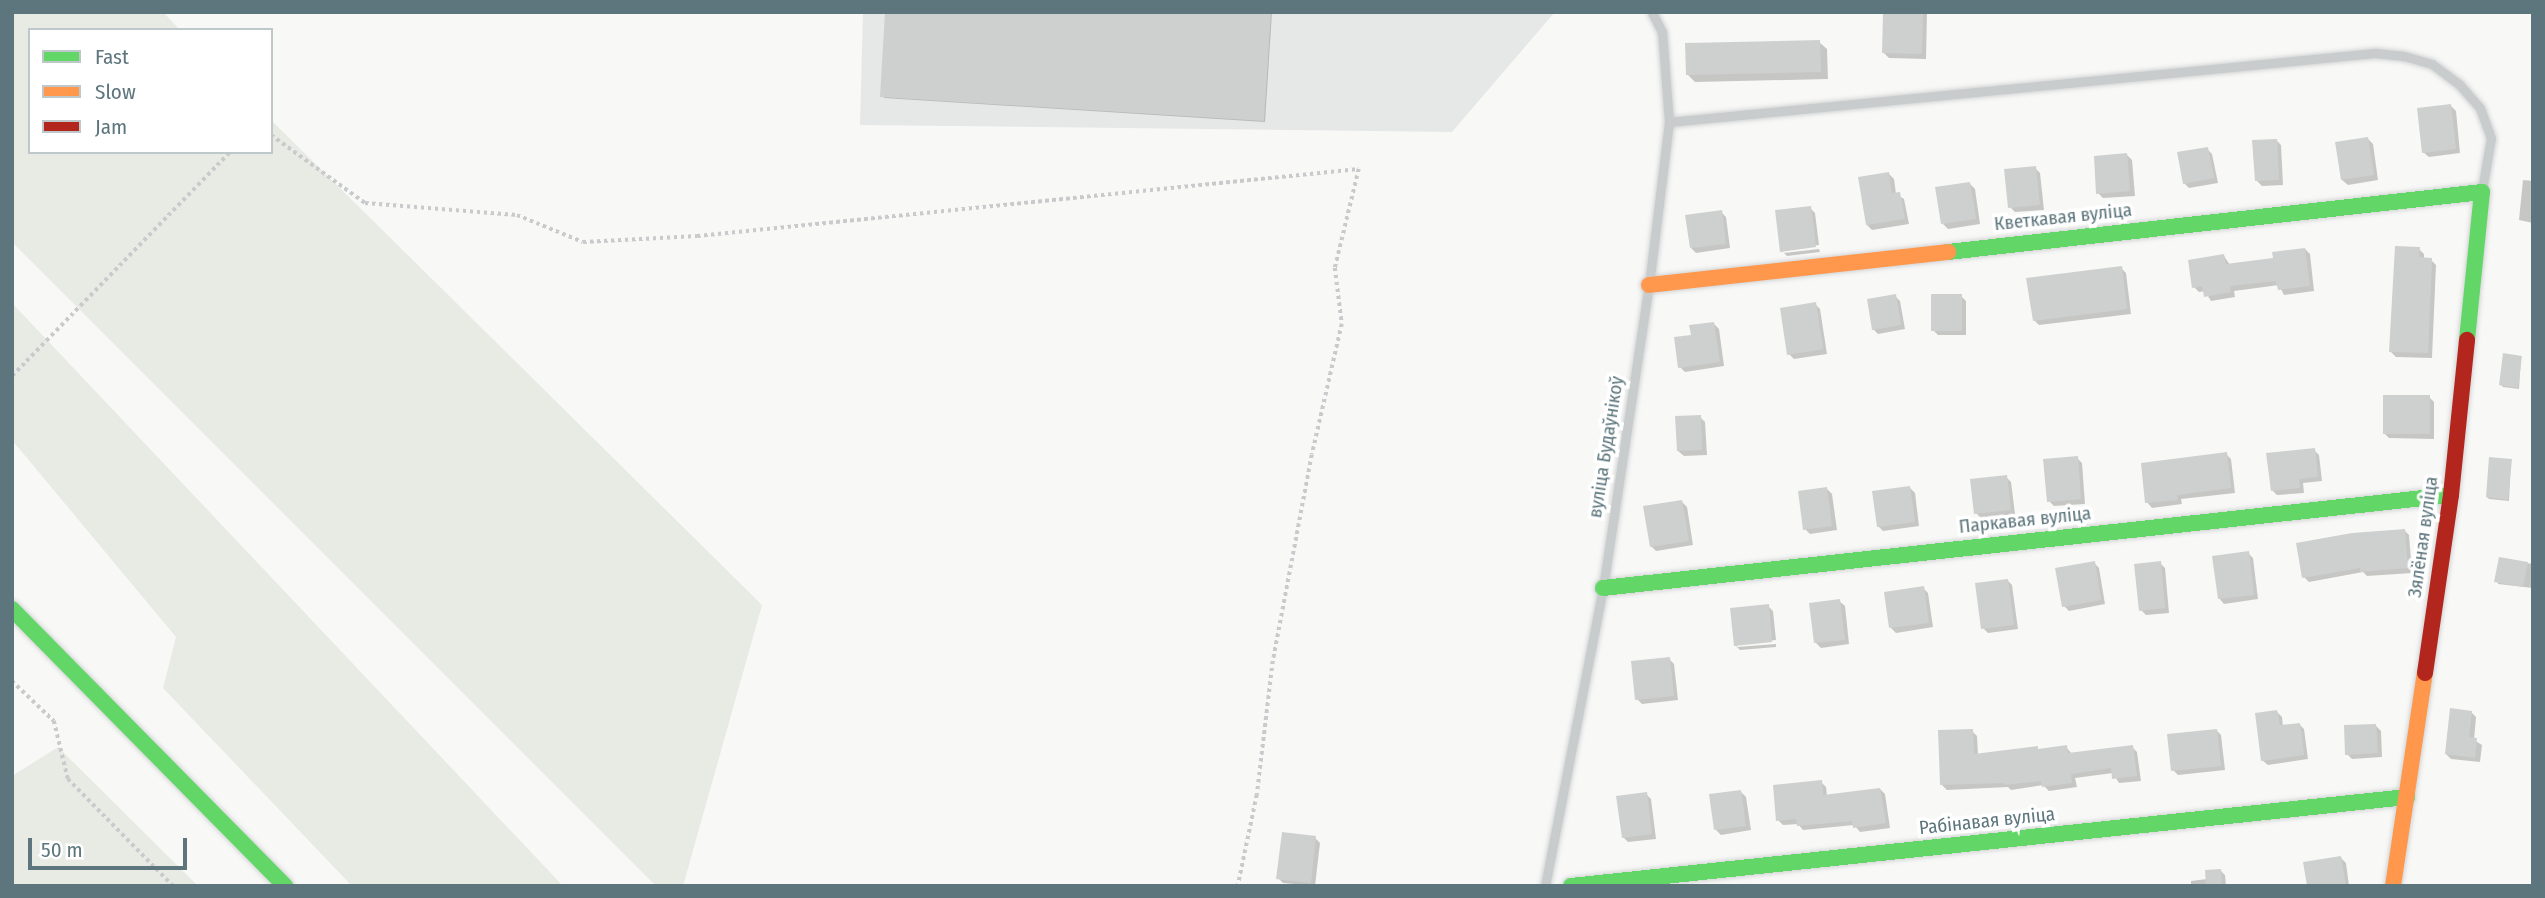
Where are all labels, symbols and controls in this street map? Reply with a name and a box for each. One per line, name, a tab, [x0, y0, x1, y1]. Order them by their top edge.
legend	[28, 28, 273, 154]
text: Fast	[95, 44, 129, 70]
text: Slow	[95, 79, 136, 105]
text: Jam	[95, 114, 127, 140]
street label: Кветкавая вуліца	[1993, 198, 2133, 236]
street label: вуліца Будаўнікоў	[1584, 374, 1628, 520]
street label: Зялёная вуліца	[2403, 475, 2443, 599]
street label: Паркавая вуліца	[1958, 502, 2092, 538]
street label: Рабінавая вуліца	[1918, 803, 2056, 839]
scale bar	[32, 824, 191, 868]
text: 50 m	[41, 837, 83, 863]

